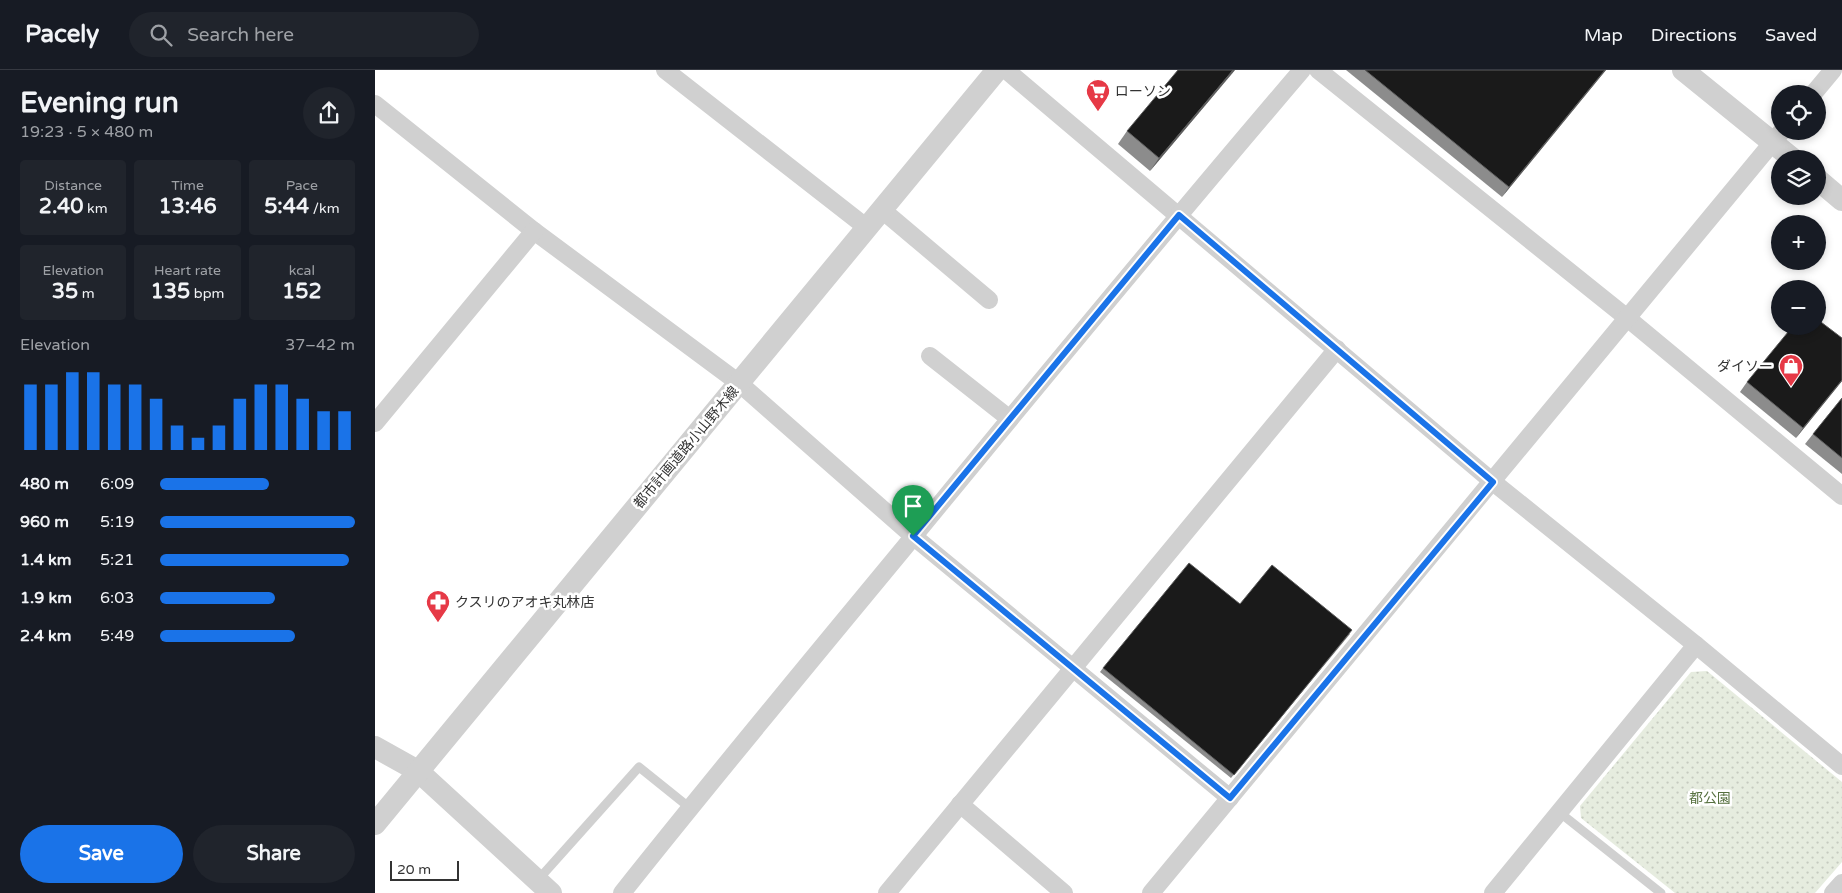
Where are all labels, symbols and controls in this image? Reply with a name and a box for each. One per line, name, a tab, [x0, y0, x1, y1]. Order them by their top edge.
search box	[129, 12, 479, 57]
text: Pacely	[25, 20, 99, 49]
icon: search	[147, 21, 175, 49]
text: Search here	[187, 24, 294, 46]
text: Map	[1584, 24, 1623, 46]
text: Directions	[1651, 24, 1737, 46]
text: Saved	[1765, 24, 1817, 46]
supermarket icon: ローソン	[1085, 78, 1111, 112]
place label: ローソン	[1115, 83, 1171, 100]
map controls	[1771, 85, 1826, 335]
button: locate	[1771, 85, 1826, 140]
text: Evening run	[20, 86, 179, 120]
button: share	[303, 87, 355, 139]
text: 19:23 · 5 × 480 m	[20, 122, 153, 142]
button: layers	[1771, 150, 1826, 205]
text: Distance	[44, 177, 102, 194]
text: Time	[171, 177, 204, 194]
text: Pace	[286, 177, 318, 194]
text: 2.40	[39, 194, 83, 219]
text: 13:46	[158, 194, 217, 219]
text: 5:44	[264, 194, 309, 219]
text: km	[83, 200, 108, 217]
text: /km	[309, 200, 340, 217]
button: +	[1771, 215, 1826, 270]
text: Elevation	[43, 262, 104, 279]
text: Heart rate	[154, 262, 221, 279]
text: kcal	[289, 262, 315, 279]
text: 35	[52, 279, 78, 304]
text: 135	[151, 279, 190, 304]
text: 152	[282, 279, 322, 304]
button: −	[1771, 280, 1826, 335]
text: m	[78, 285, 95, 302]
text: bpm	[190, 285, 224, 302]
text: Elevation	[20, 335, 90, 355]
text: 37–42 m	[285, 335, 355, 355]
shop icon: ダイソー	[1778, 353, 1804, 387]
place label: ダイソー	[1717, 358, 1773, 375]
street label: 都市計画道路小山野木線	[630, 383, 742, 512]
text: 480 m	[20, 474, 69, 494]
text: 6:09	[100, 474, 134, 494]
pin	[892, 485, 934, 536]
icon: arrive	[899, 492, 927, 520]
text: 960 m	[20, 512, 69, 532]
text: 5:19	[100, 512, 134, 532]
text: 1.4 km	[20, 550, 72, 570]
text: 5:21	[100, 550, 134, 570]
text: 1.9 km	[20, 588, 72, 608]
text: 6:03	[100, 588, 134, 608]
pharmacy icon: クスリのアオキ丸林店	[425, 589, 451, 623]
place label: クスリのアオキ丸林店	[455, 594, 595, 611]
text: 2.4 km	[20, 626, 72, 646]
text: 5:49	[100, 626, 134, 646]
park label: 都公園	[1689, 790, 1731, 807]
button: Save	[20, 825, 183, 883]
button: Share	[193, 825, 355, 883]
scale bar	[390, 858, 459, 881]
text: 20 m	[397, 861, 431, 878]

